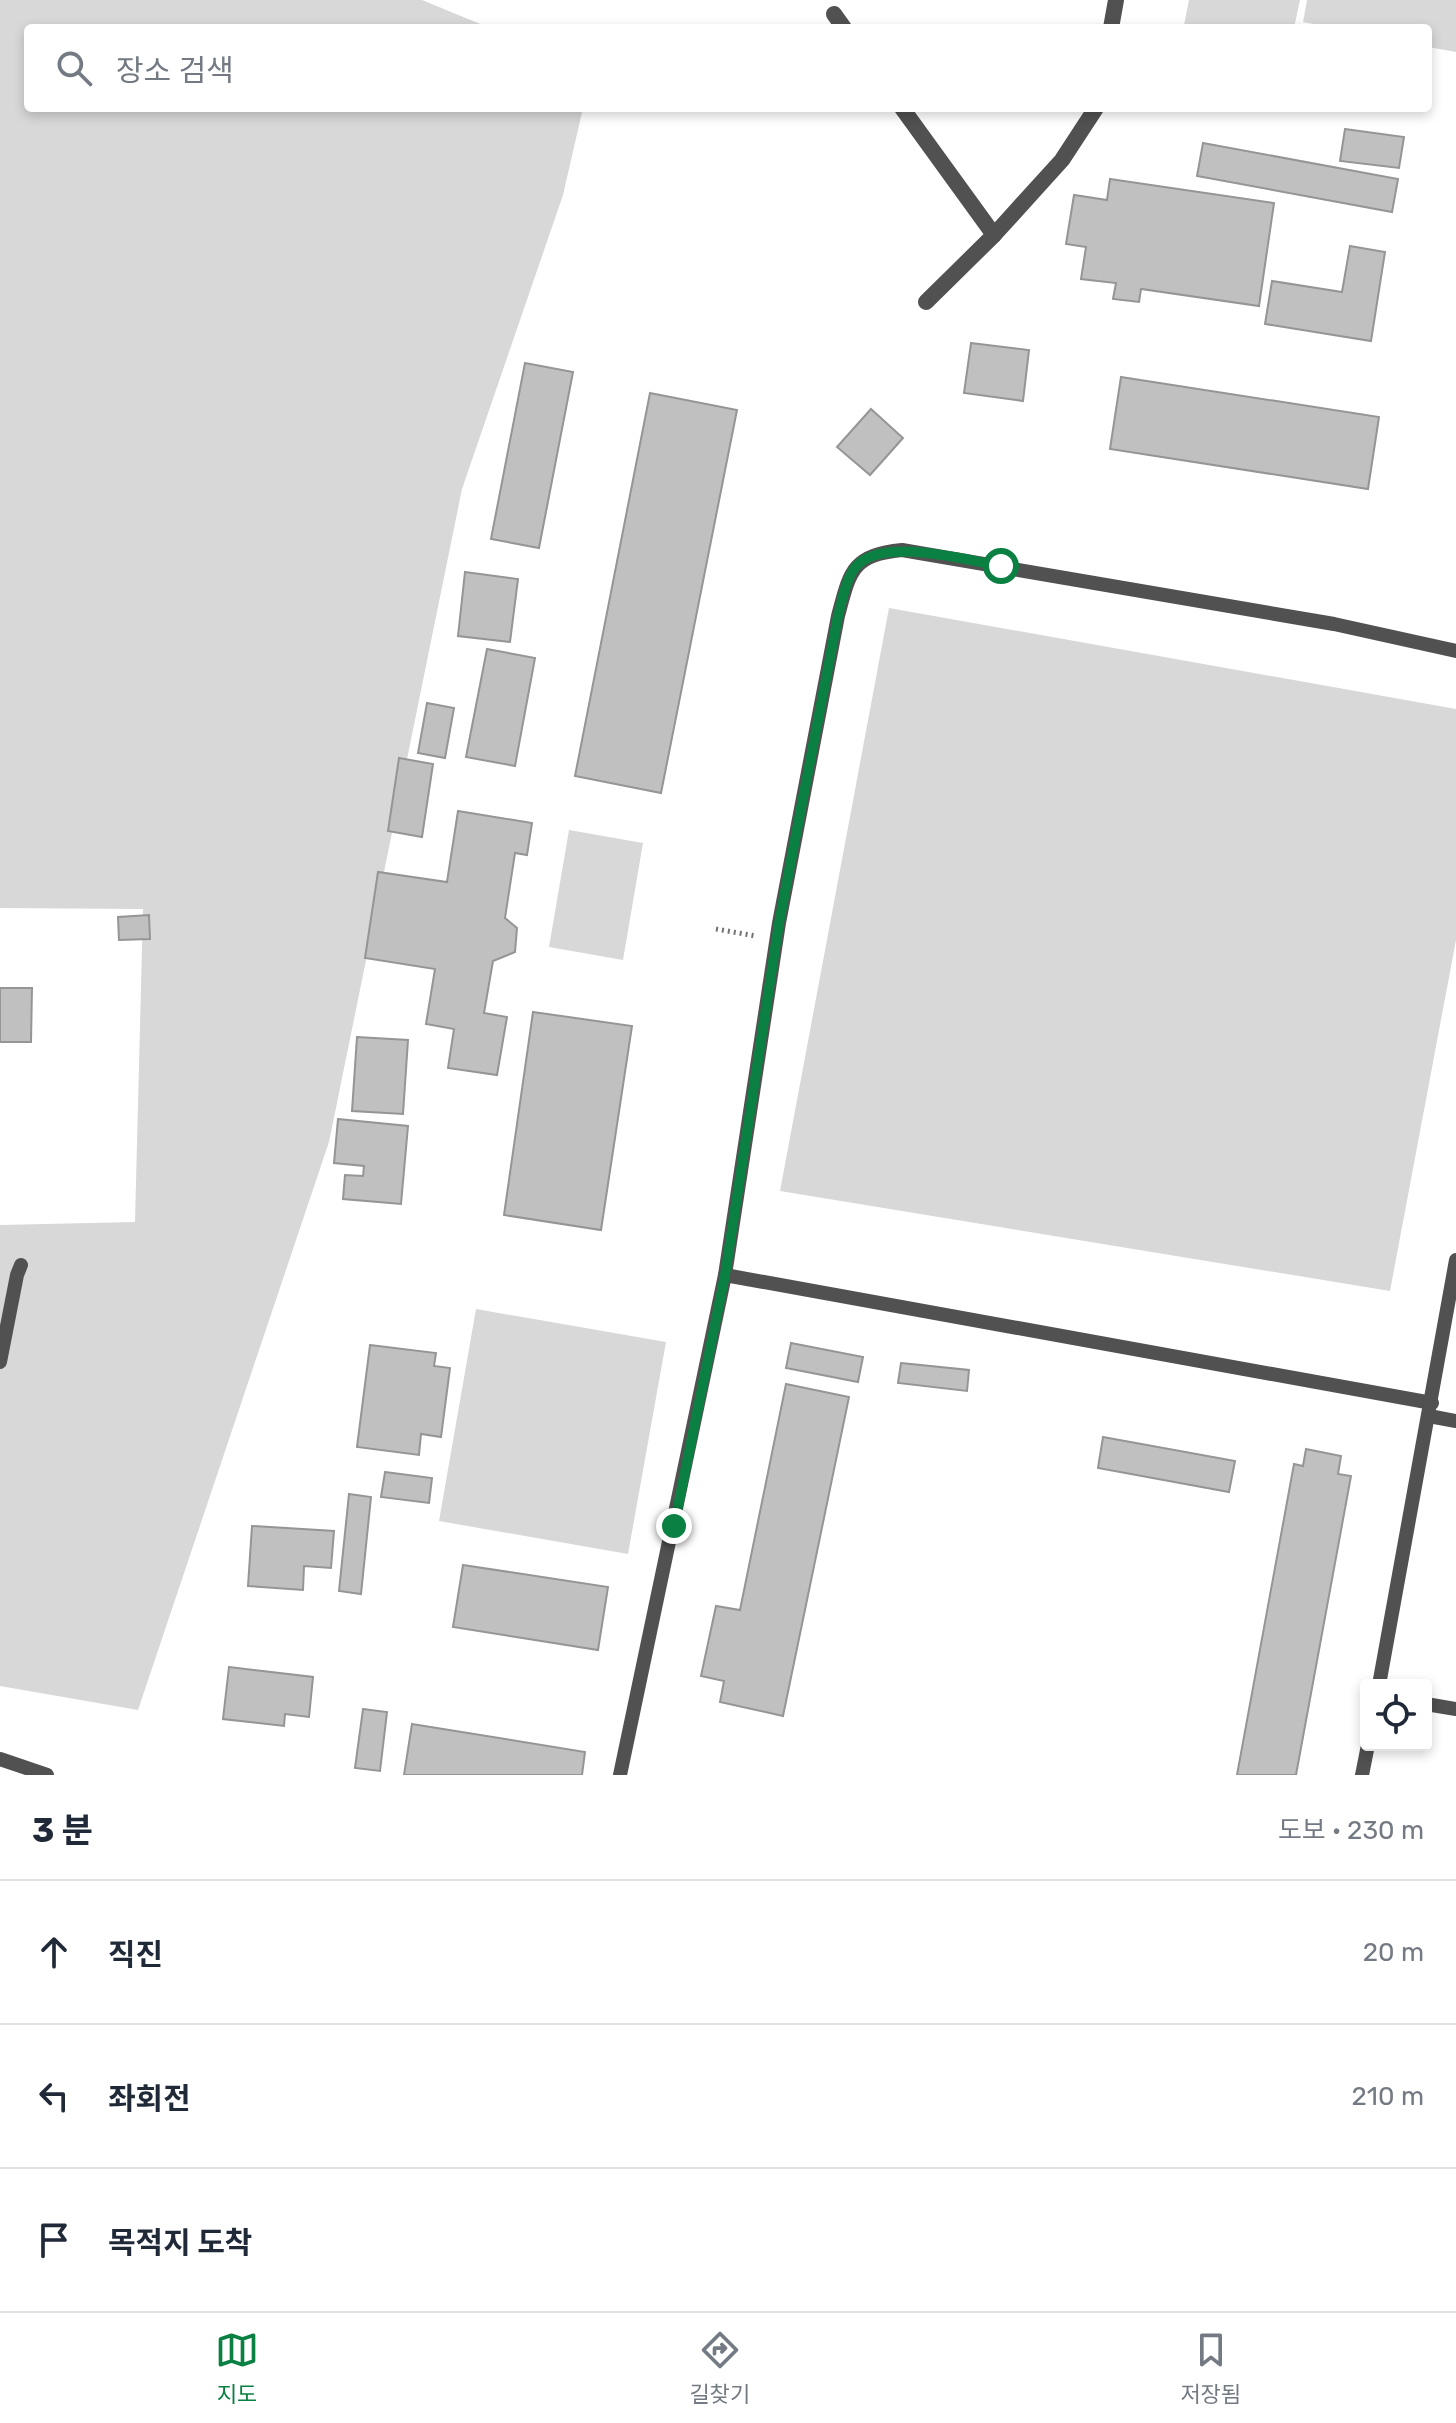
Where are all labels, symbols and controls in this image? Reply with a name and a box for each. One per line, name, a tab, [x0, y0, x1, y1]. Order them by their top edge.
search box	[24, 24, 1432, 112]
icon: search	[52, 46, 96, 90]
text: 장소 검색	[116, 53, 234, 89]
route start	[983, 548, 1019, 584]
route end	[656, 1508, 692, 1544]
map controls	[1360, 1679, 1432, 1751]
button: locate	[1360, 1679, 1432, 1751]
text: 3 분	[32, 1810, 93, 1851]
text: 도보 · 230 m	[1278, 1815, 1424, 1846]
icon: ahead	[32, 1930, 76, 1974]
text: 직진	[108, 1937, 163, 1973]
text: 20 m	[1363, 1937, 1424, 1968]
icon: left	[32, 2074, 76, 2118]
text: 좌회전	[108, 2081, 191, 2117]
text: 210 m	[1352, 2081, 1424, 2112]
icon: arrive	[32, 2218, 76, 2262]
text: 목적지 도착	[108, 2225, 252, 2261]
tab: 지도	[215, 2328, 259, 2408]
tab: 길찾기	[689, 2328, 750, 2408]
tab: 저장됨	[1180, 2328, 1241, 2408]

